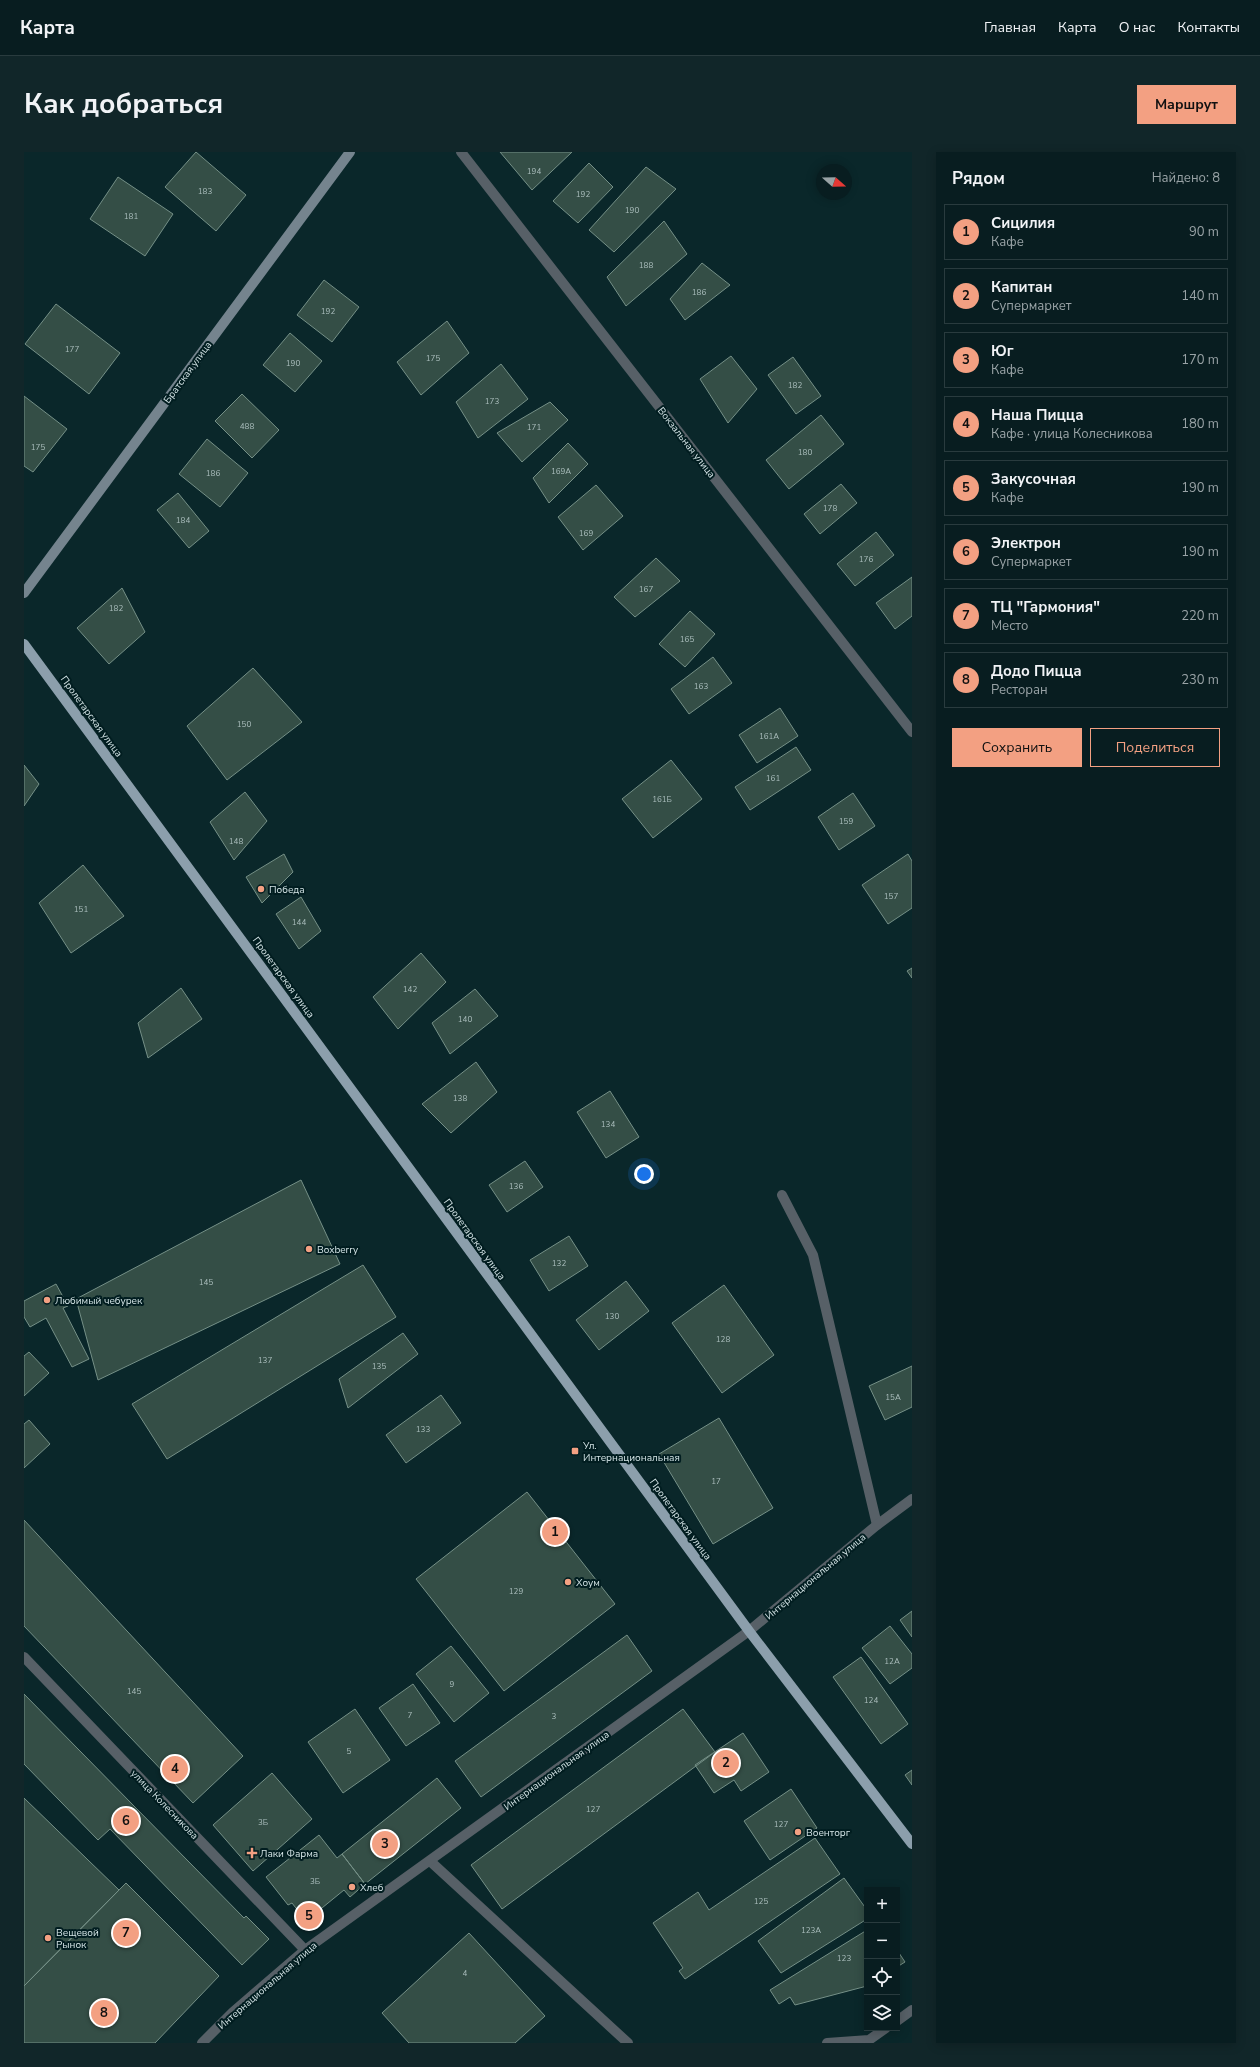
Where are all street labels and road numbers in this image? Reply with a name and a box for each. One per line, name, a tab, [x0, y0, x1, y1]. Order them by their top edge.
street label: Братская улица	[161, 339, 215, 406]
street label: Вокзальная улица	[654, 404, 718, 481]
street label: Пролетарская улица	[57, 673, 125, 760]
street label: Пролетарская улица	[249, 934, 317, 1021]
street label: Пролетарская улица	[440, 1196, 508, 1283]
street label: Пролетарская улица	[646, 1476, 714, 1563]
street label: Интернациональная улица	[762, 1531, 869, 1623]
street label: Интернациональная улица	[501, 1728, 612, 1814]
street label: улица Колесникова	[127, 1767, 201, 1843]
street label: Интернациональная улица	[215, 1939, 320, 2033]

